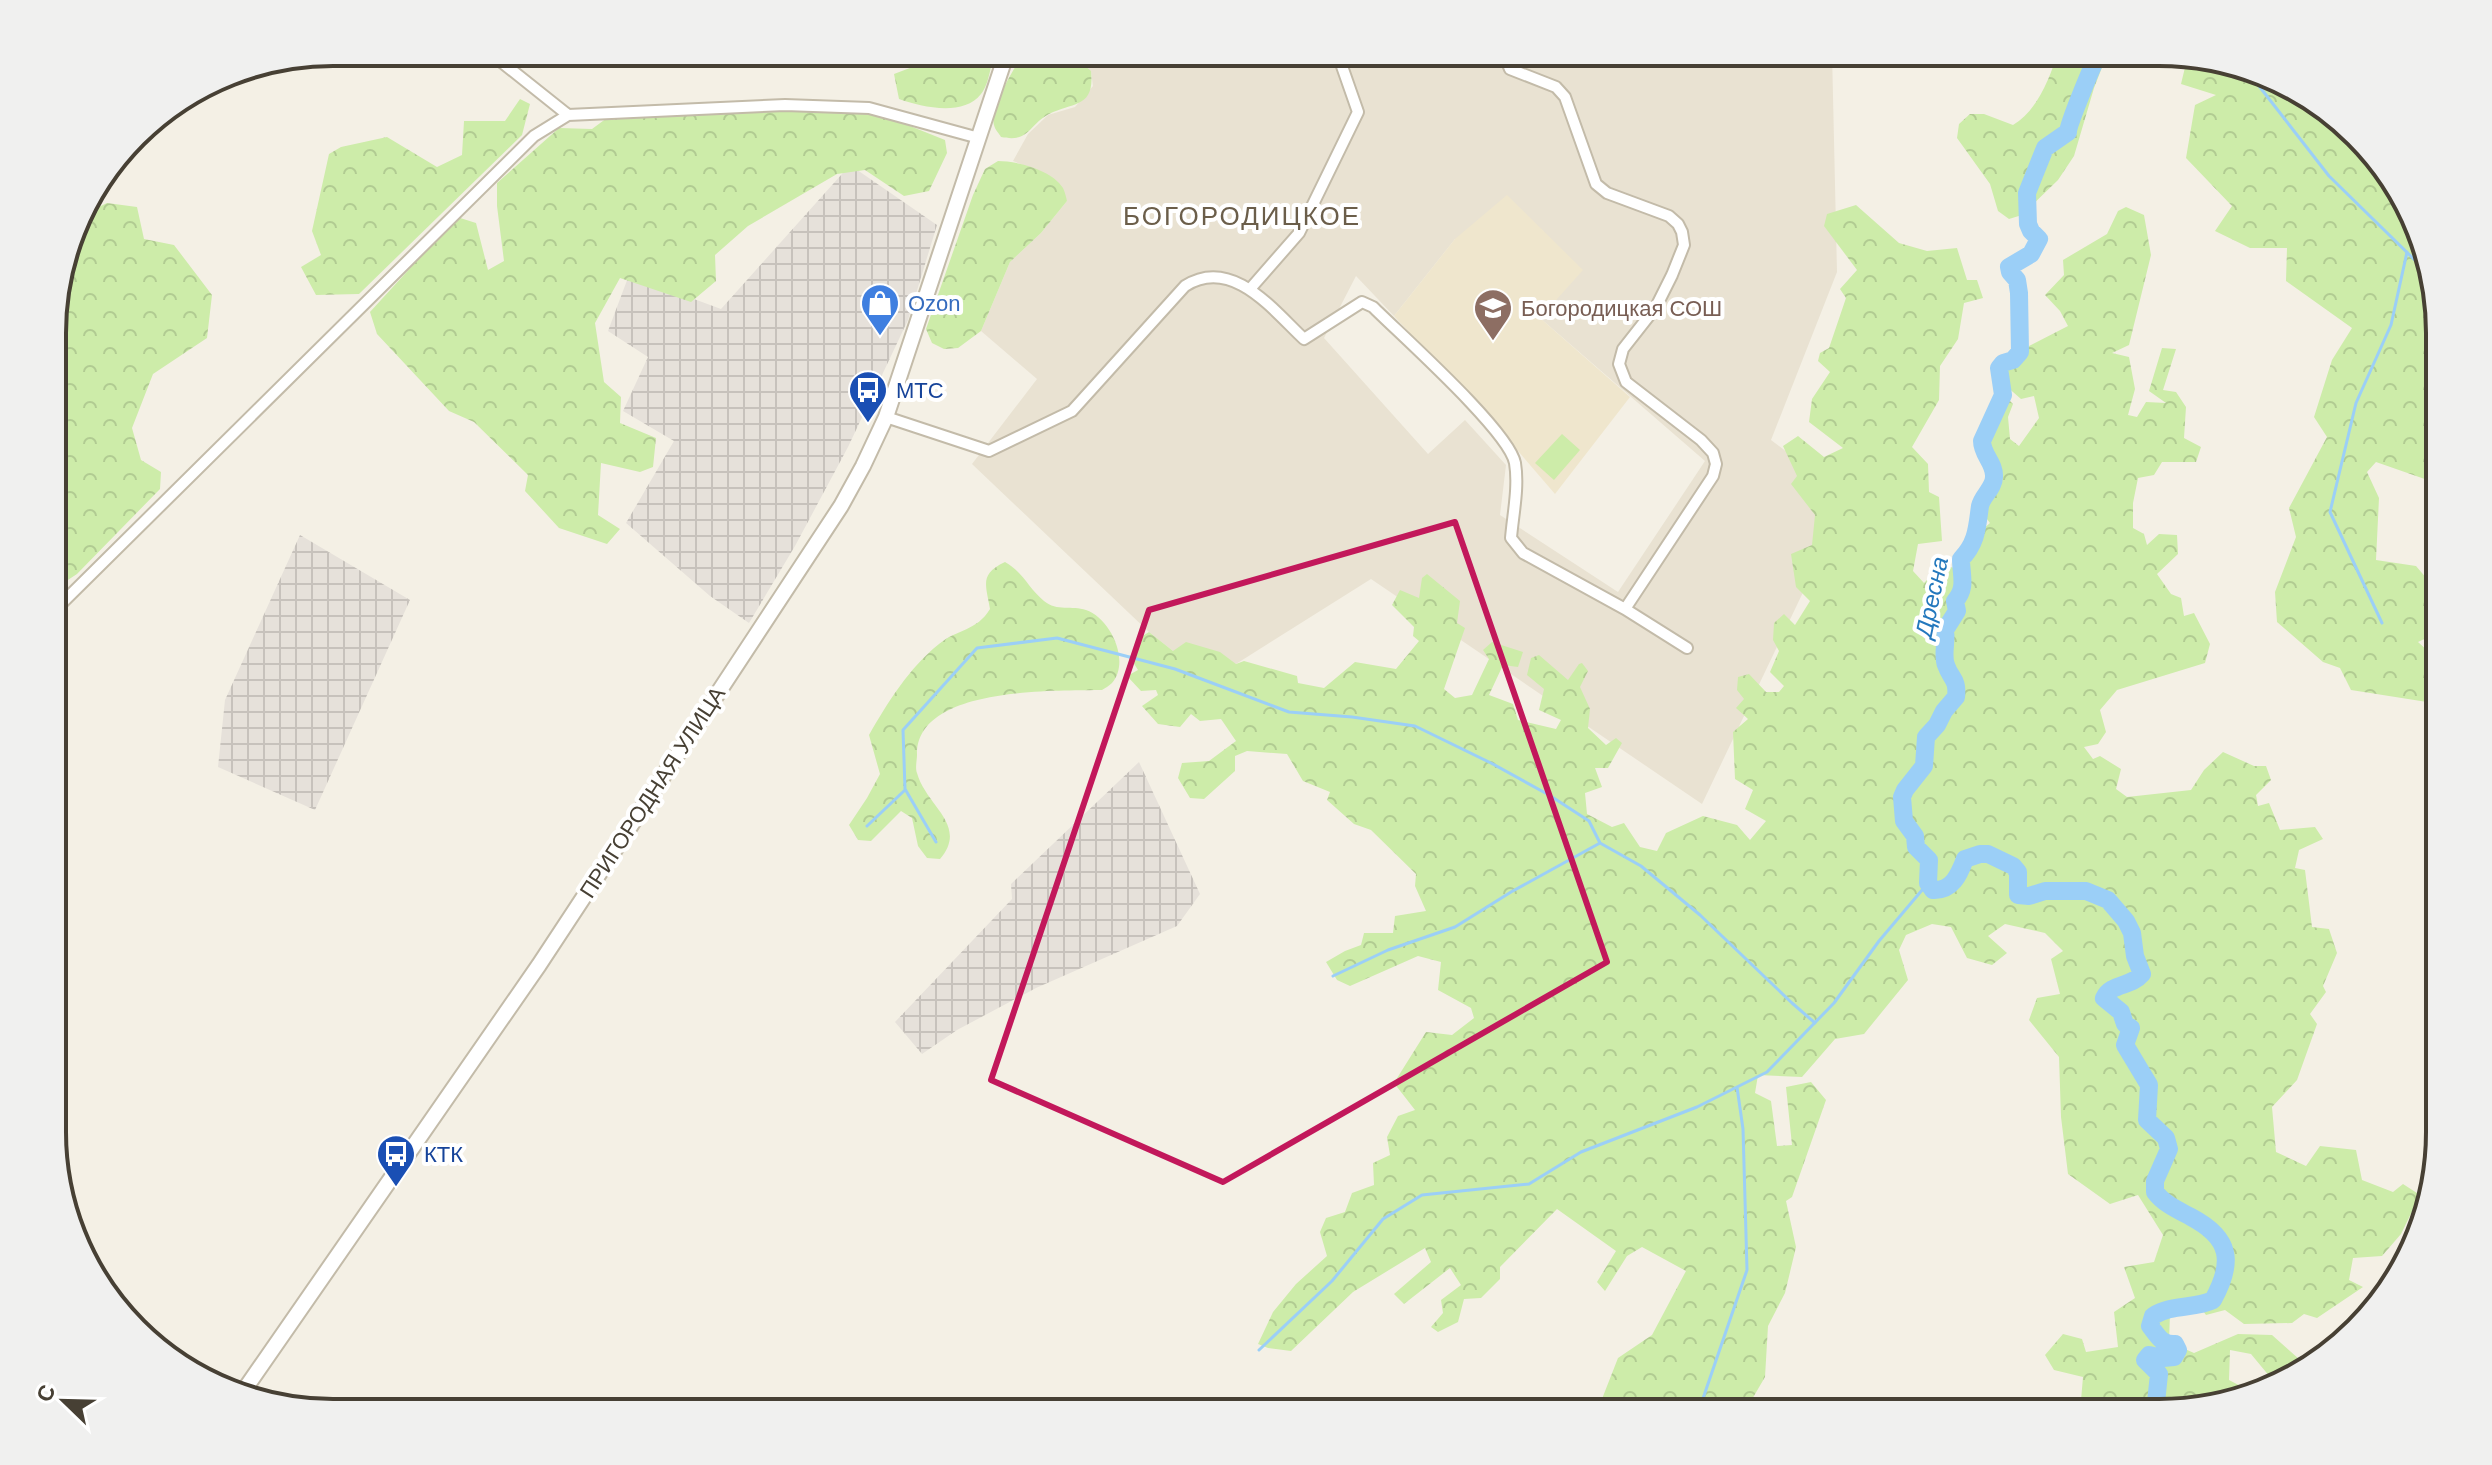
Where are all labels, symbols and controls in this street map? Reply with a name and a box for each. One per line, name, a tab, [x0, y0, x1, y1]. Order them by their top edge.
district label: БОГОРОДИЦКОЕ	[1123, 201, 1361, 231]
shop icon: Ozon	[859, 282, 901, 337]
school or university icon: Богородицкая СОШ	[1472, 287, 1514, 342]
place label: Ozon	[908, 291, 961, 316]
place label: Богородицкая СОШ	[1521, 296, 1722, 321]
bus stop icon: МТС	[847, 369, 889, 424]
place label: МТС	[896, 378, 944, 403]
water label: Дресна	[1909, 554, 1953, 643]
street label: ПРИГОРОДНАЯ УЛИЦА	[575, 682, 730, 903]
bus stop icon: КТК	[375, 1133, 417, 1188]
place label: КТК	[424, 1142, 463, 1167]
north arrow	[24, 1361, 104, 1441]
text: С	[31, 1381, 61, 1406]

